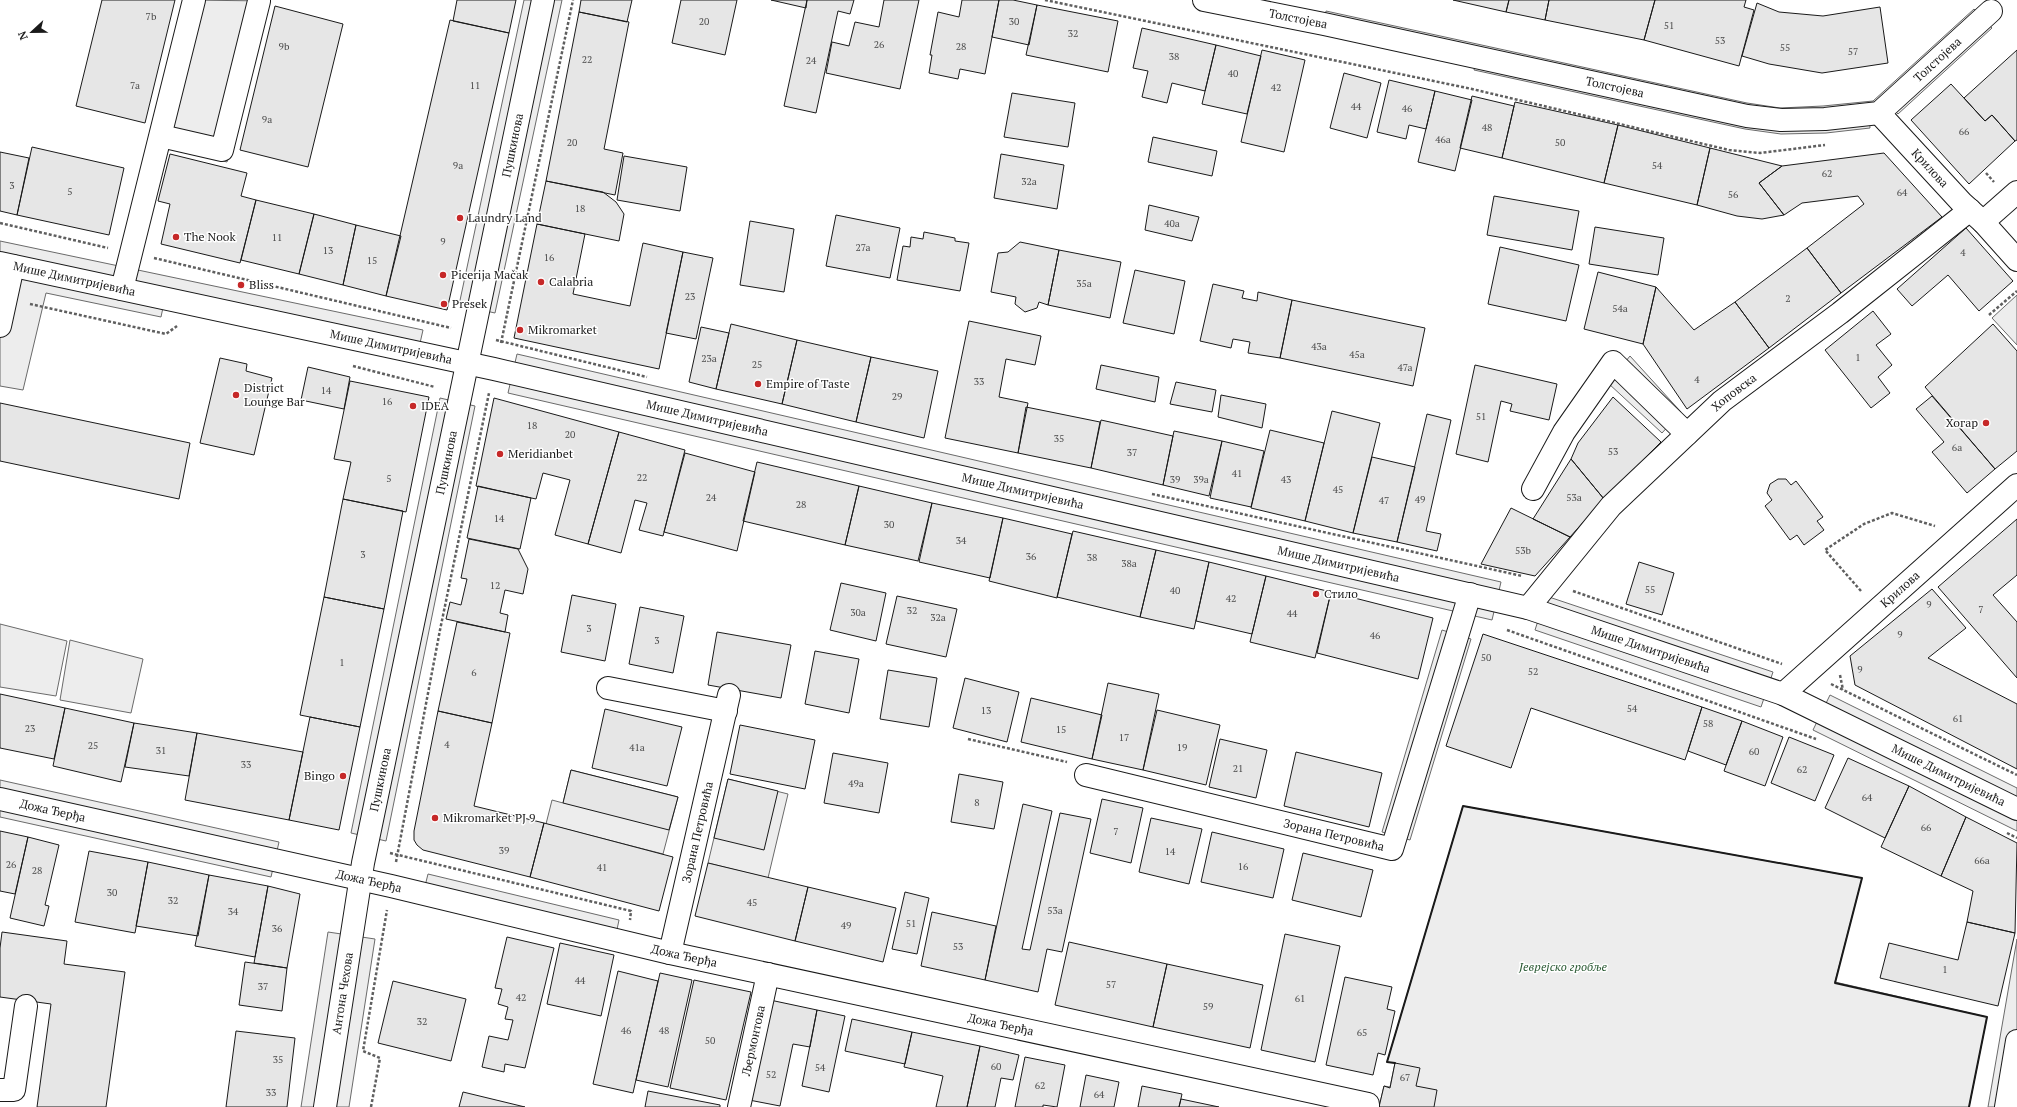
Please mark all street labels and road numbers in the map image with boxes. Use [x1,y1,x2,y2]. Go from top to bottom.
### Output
street label: Толстојева [1268,5,1329,32]
street label: Толстојева [1910,34,1964,85]
street label: Толстојева [1584,73,1646,100]
street label: Пушкинова [498,112,526,179]
street label: Крилова [1909,145,1952,190]
street label: Мише Димитријевића [12,258,137,299]
street label: Мише Димитријевића [329,326,454,367]
street label: Хоповска [1708,370,1759,414]
street label: Мише Димитријевића [645,396,770,439]
street label: Пушкинова [432,429,460,496]
street label: Мише Димитријевића [960,469,1085,512]
street label: Мише Димитријевића [1276,542,1401,585]
street label: Крилова [1877,568,1922,610]
street label: Мише Димитријевића [1589,622,1712,676]
street label: Мише Димитријевића [1889,741,2008,809]
street label: Пушкинова [366,746,394,813]
street label: Зорана Петровића [678,780,716,884]
street label: Дожа Ђерђа [18,796,87,825]
street label: Зорана Петровића [1282,815,1386,854]
street label: Дожа Ђерђа [335,866,404,895]
street label: Дожа Ђерђа [650,941,719,970]
street label: Антона Чехова [328,951,356,1036]
street label: Љермонтова [738,1004,768,1078]
street label: Дожа Ђерђа [967,1010,1035,1038]

